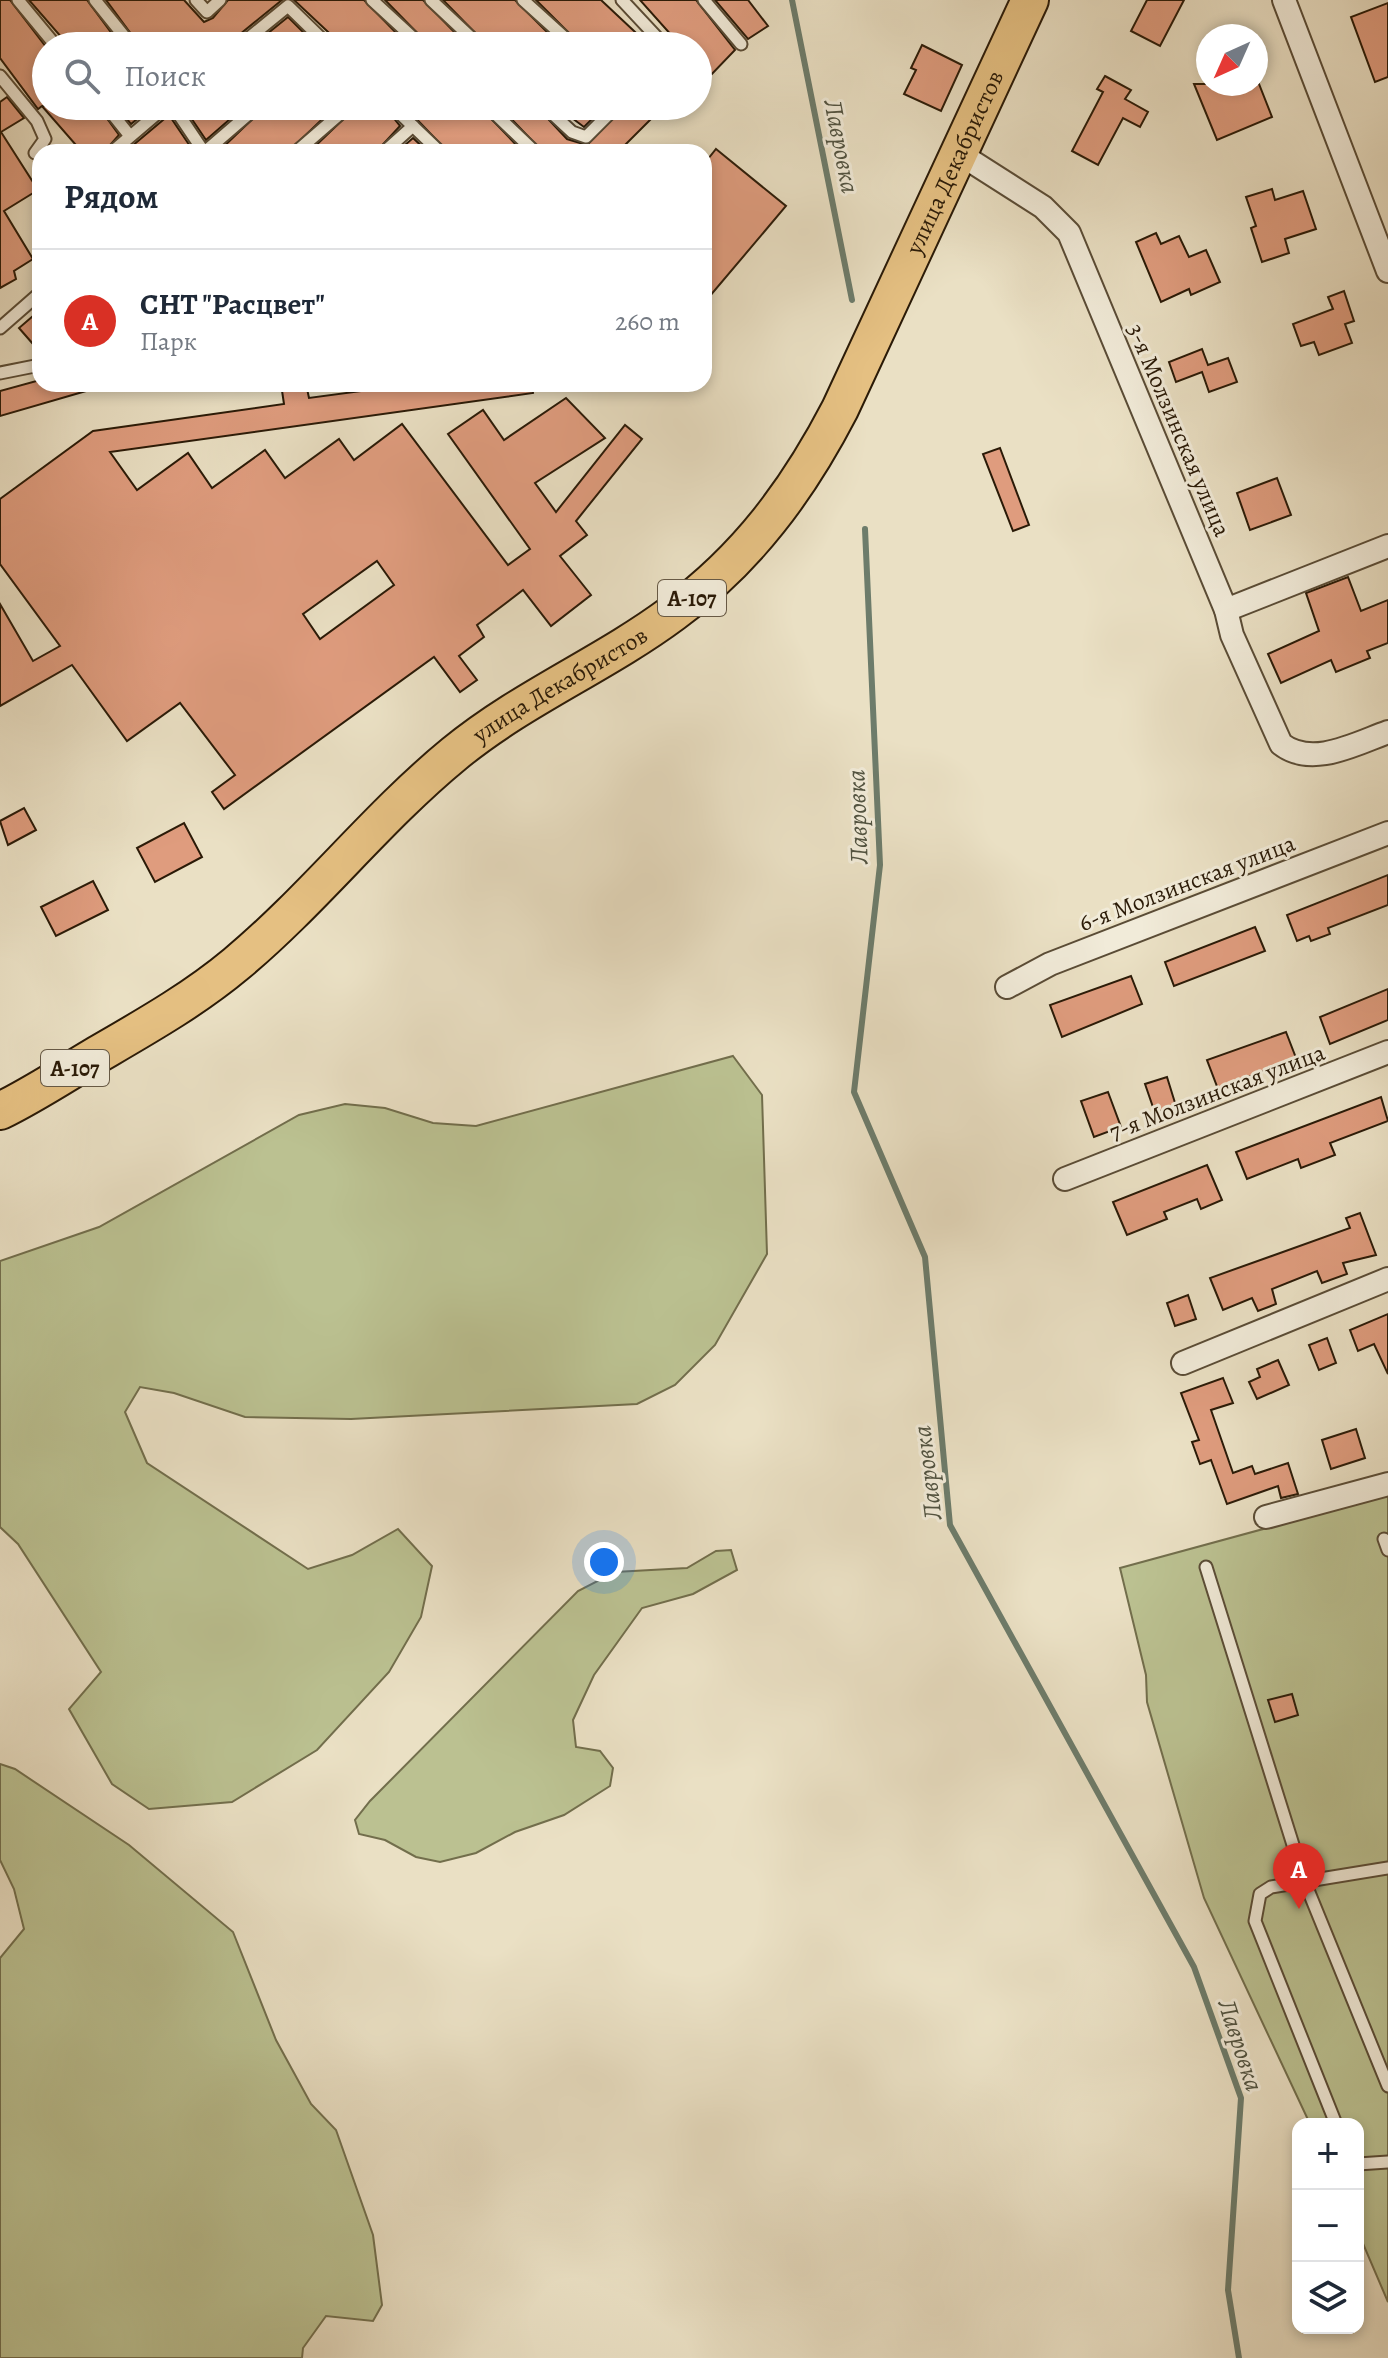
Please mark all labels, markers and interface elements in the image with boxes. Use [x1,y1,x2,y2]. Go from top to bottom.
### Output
north arrow [1196,24,1268,96]
search box [32,32,712,120]
icon: search [60,54,104,98]
text: Поиск [124,56,206,96]
street label: улица Декабристов [898,65,1011,260]
water label: Лавровка [815,95,868,196]
text: Рядом [64,173,158,220]
text: СНТ "Расцвет" [140,284,325,324]
text: A [82,304,98,339]
text: 260 m [615,304,680,339]
street label: 3-я Молзинская улица [1120,319,1238,541]
text: Парк [140,324,197,359]
road number: А-107 [658,580,726,616]
street label: улица Декабристов [465,619,654,751]
water label: Лавровка [838,769,877,866]
street label: 6-я Молзинская улица [1074,827,1300,939]
street label: 7-я Молзинская улица [1105,1036,1329,1148]
road number: А-107 [41,1050,109,1086]
water label: Лавровка [904,1423,951,1523]
your location [584,1542,624,1582]
pin: A [1273,1843,1325,1909]
water label: Лавровка [1209,1993,1272,2096]
map controls [1292,2118,1364,2334]
button: + [1292,2118,1364,2190]
button: − [1292,2190,1364,2262]
button: layers [1292,2262,1364,2334]

